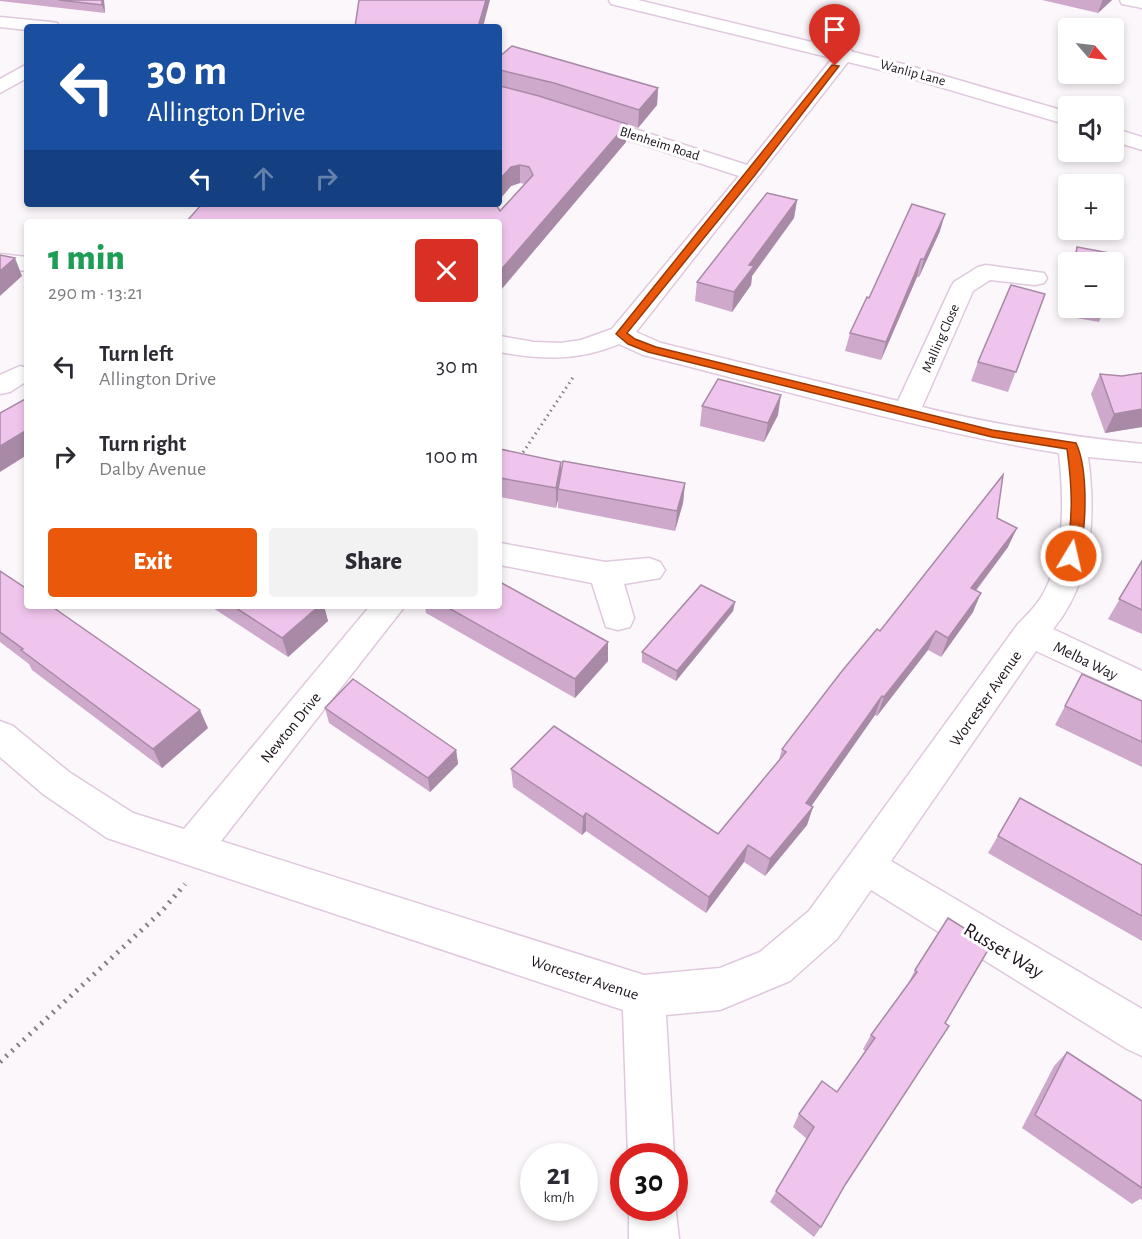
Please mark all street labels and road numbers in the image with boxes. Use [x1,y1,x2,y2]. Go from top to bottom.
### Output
street label: Wanlip Lane [878,57,947,88]
street label: Blenheim Road [618,124,701,163]
street label: Malling Close [920,302,962,375]
street label: Melba Way [1050,639,1120,684]
street label: Worcester Avenue [947,648,1025,749]
street label: Newton Drive [258,689,324,766]
street label: Russet Way [960,919,1047,983]
street label: Worcester Avenue [529,953,641,1003]

